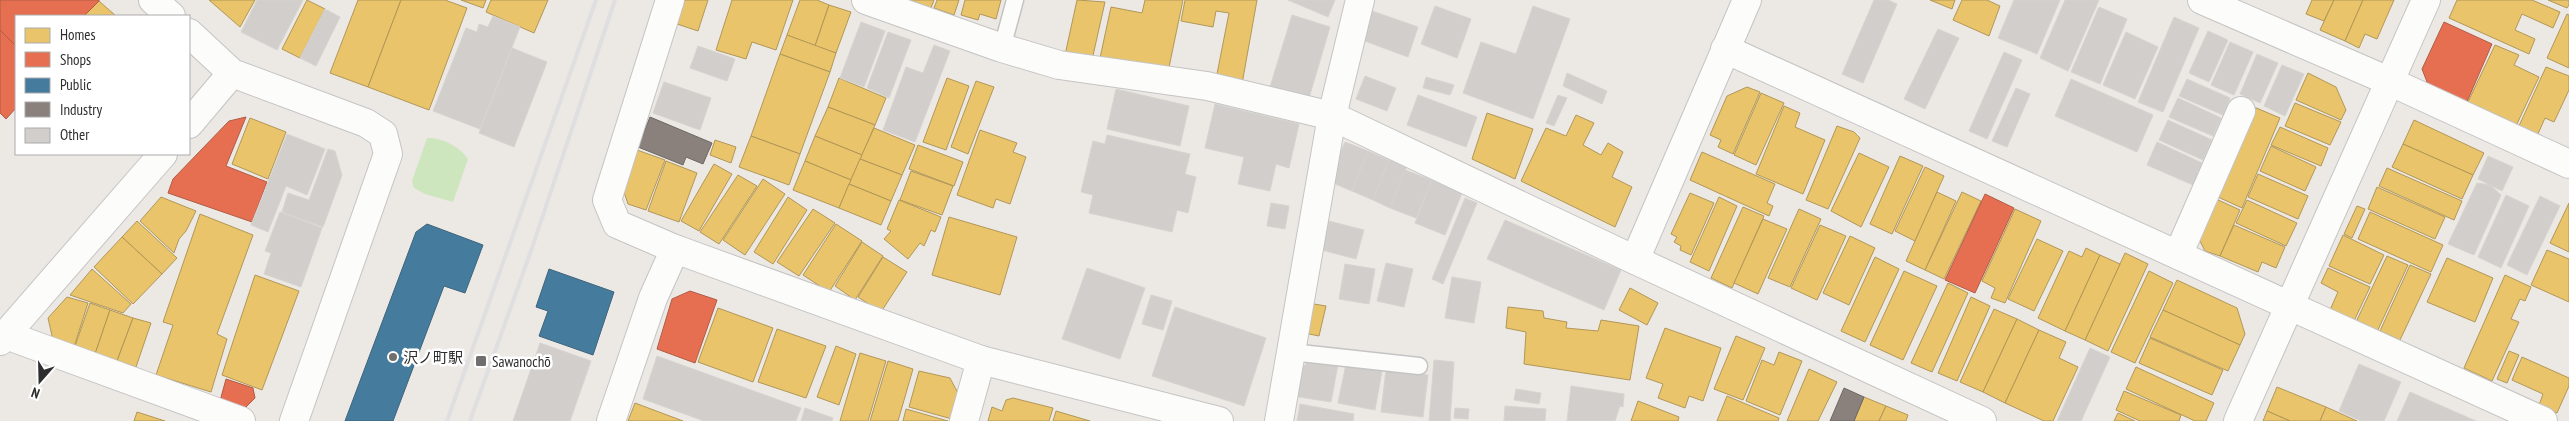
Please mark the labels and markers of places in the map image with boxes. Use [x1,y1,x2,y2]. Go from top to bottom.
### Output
place label: 沢ノ町駅 [403,348,463,367]
marker: 沢ノ町駅 [387,351,399,363]
place label: Sawanochō [492,352,551,371]
marker: Sawanochō [474,354,488,368]

